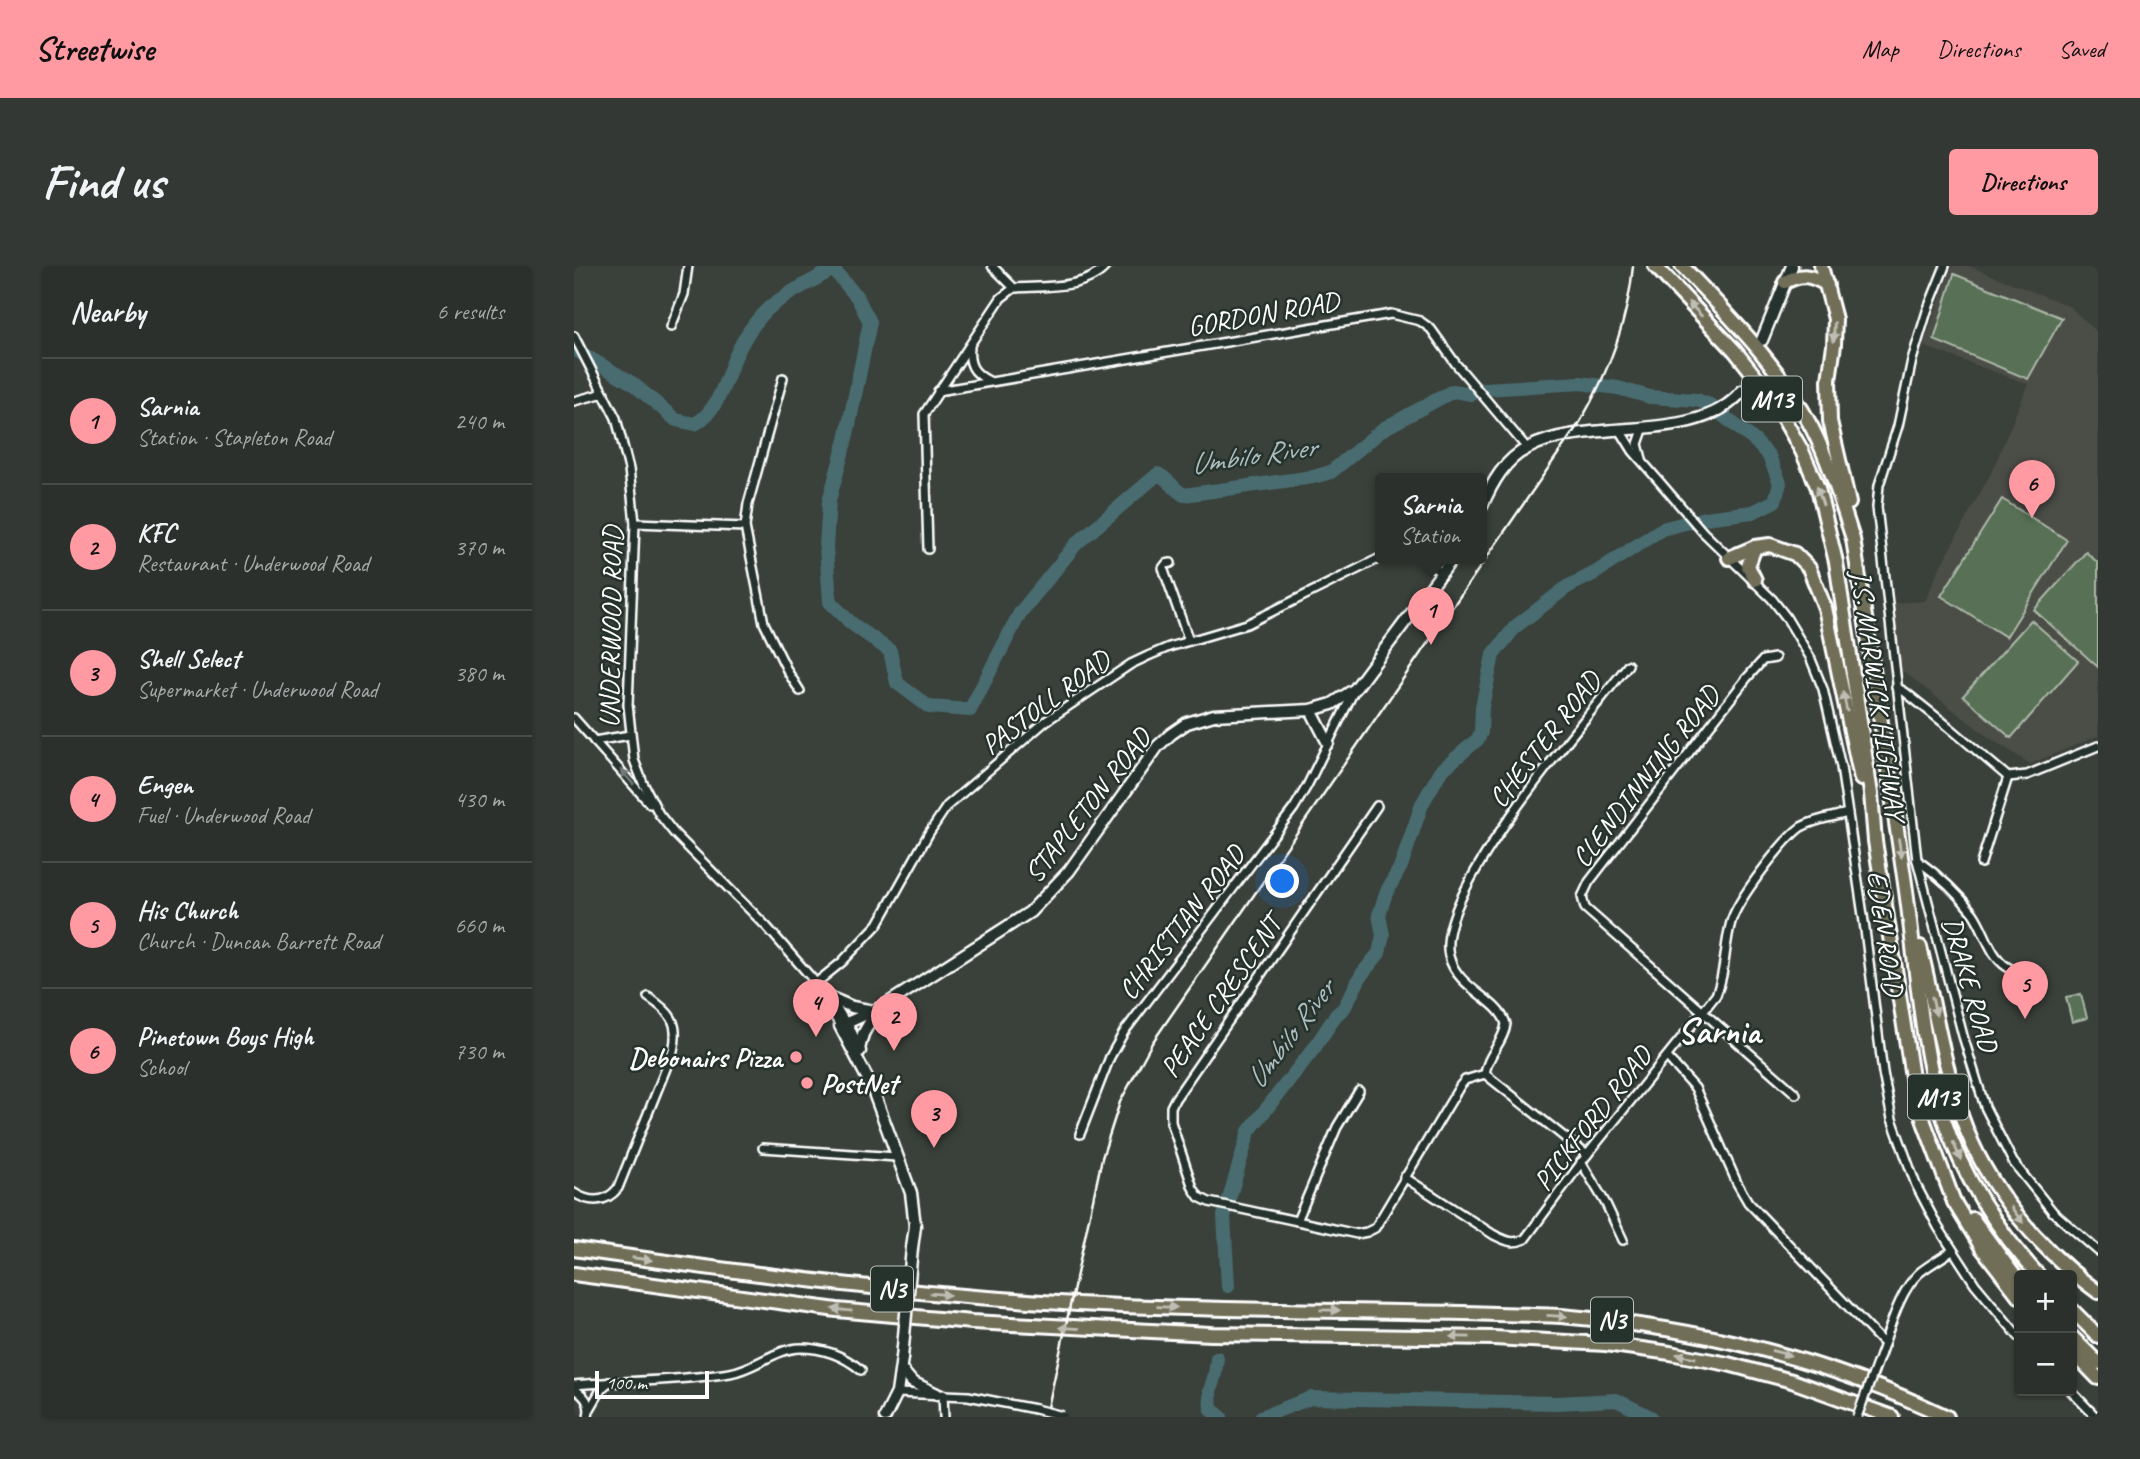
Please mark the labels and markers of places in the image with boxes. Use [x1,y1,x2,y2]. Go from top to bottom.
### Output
pin: 6 [2009,460,2055,518]
pin: 1 [1408,587,1454,645]
pin: 5 [2002,961,2048,1019]
pin: 4 [793,979,839,1037]
pin: 2 [871,993,917,1051]
place label: Debonairs Pizza [629,1040,784,1075]
marker: Debonairs Pizza [788,1049,804,1065]
place label: PostNet [821,1066,902,1101]
marker: PostNet [799,1075,815,1091]
pin: 3 [911,1090,957,1148]

